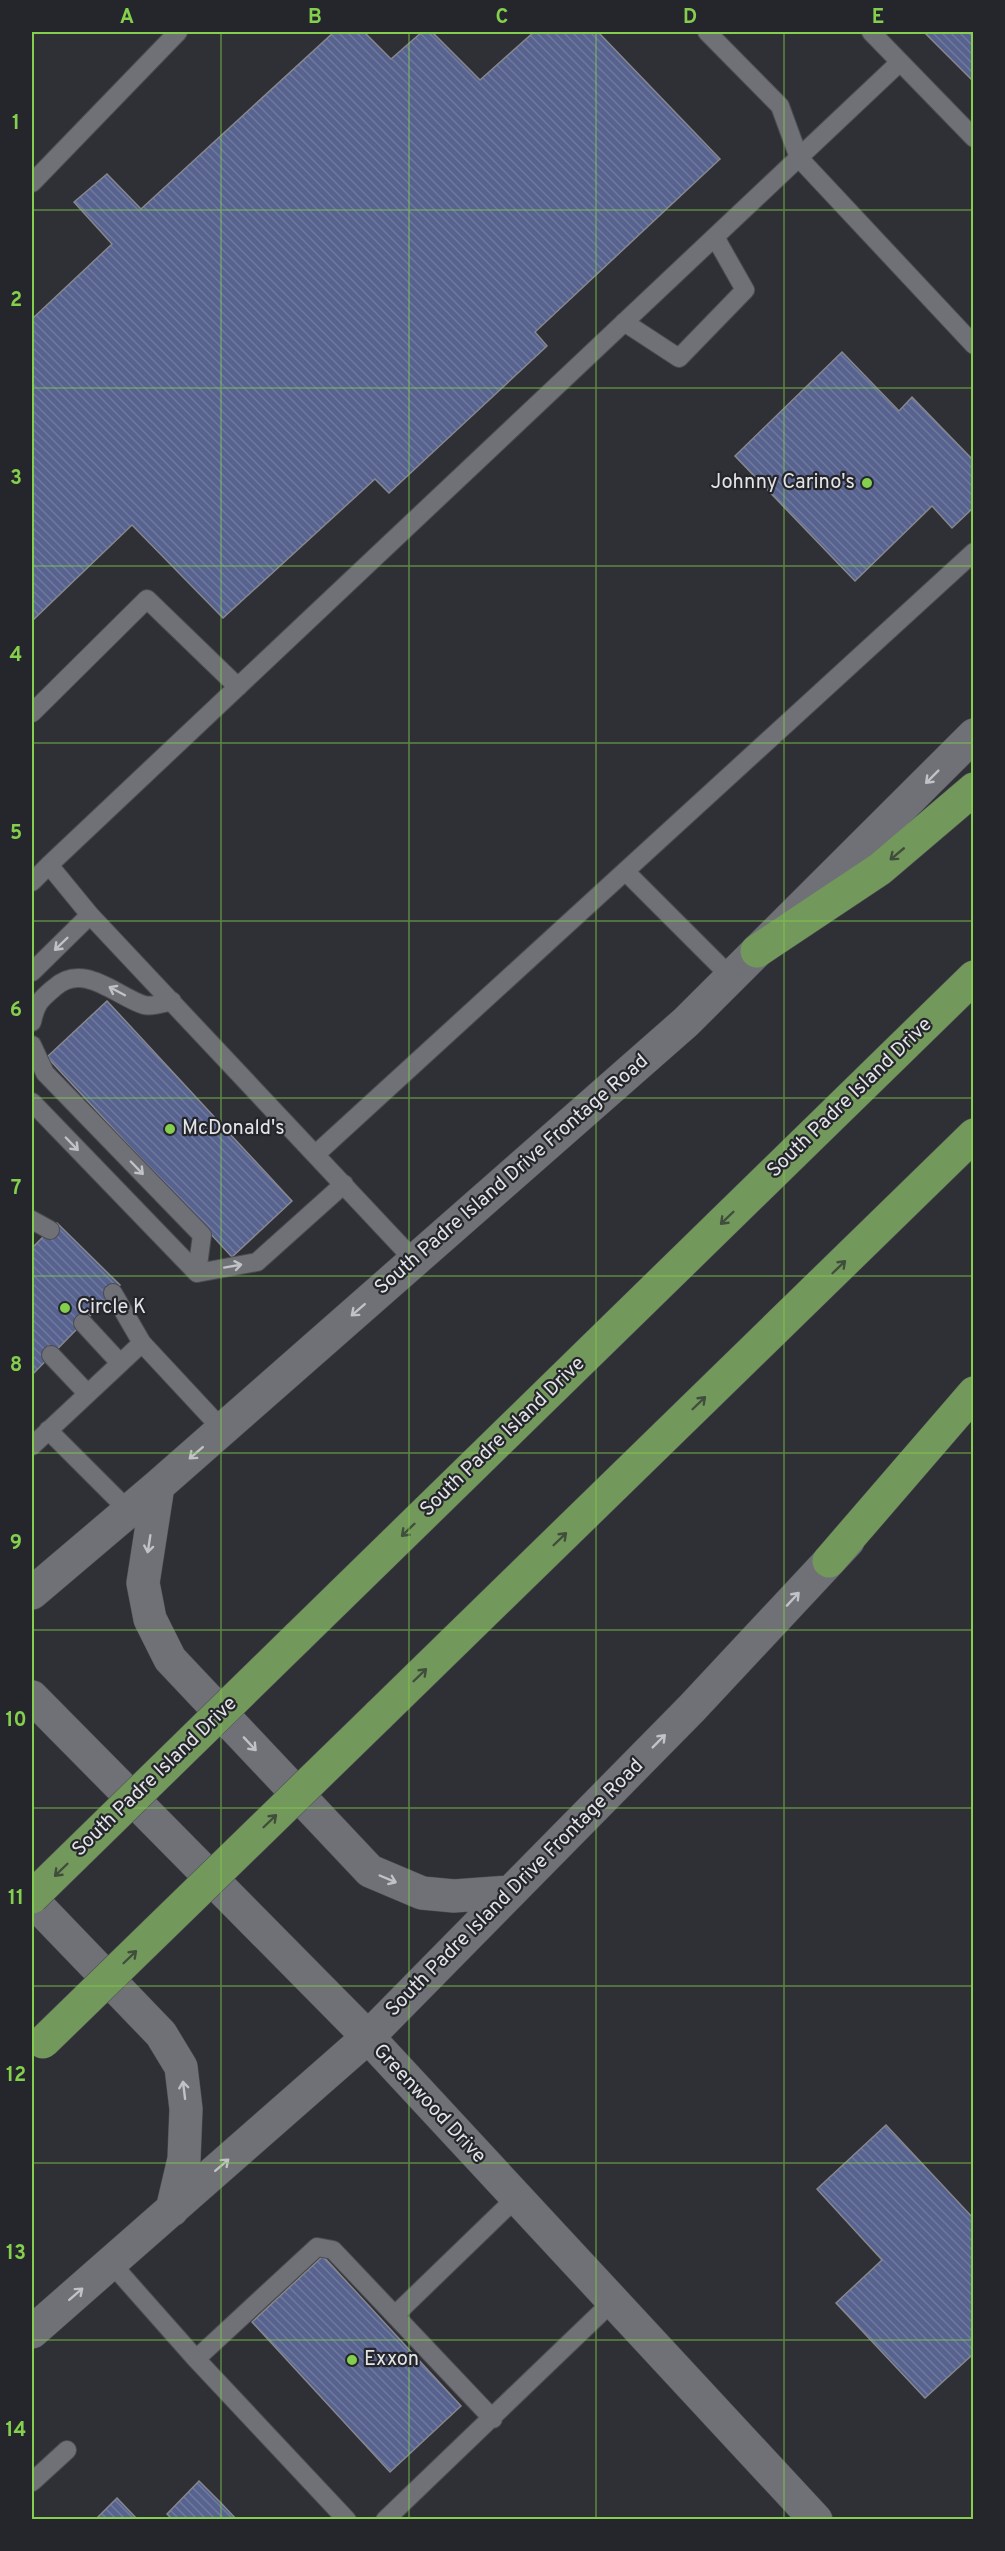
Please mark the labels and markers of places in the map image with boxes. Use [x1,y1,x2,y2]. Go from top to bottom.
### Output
place label: Johnny Carino's [711,470,855,496]
marker: Johnny Carino's [860,476,874,490]
place label: McDonald's [182,1116,285,1142]
marker: McDonald's [163,1122,177,1136]
place label: Circle K [77,1295,146,1321]
marker: Circle K [58,1301,72,1315]
place label: Exxon [364,2347,419,2373]
marker: Exxon [345,2353,359,2367]

